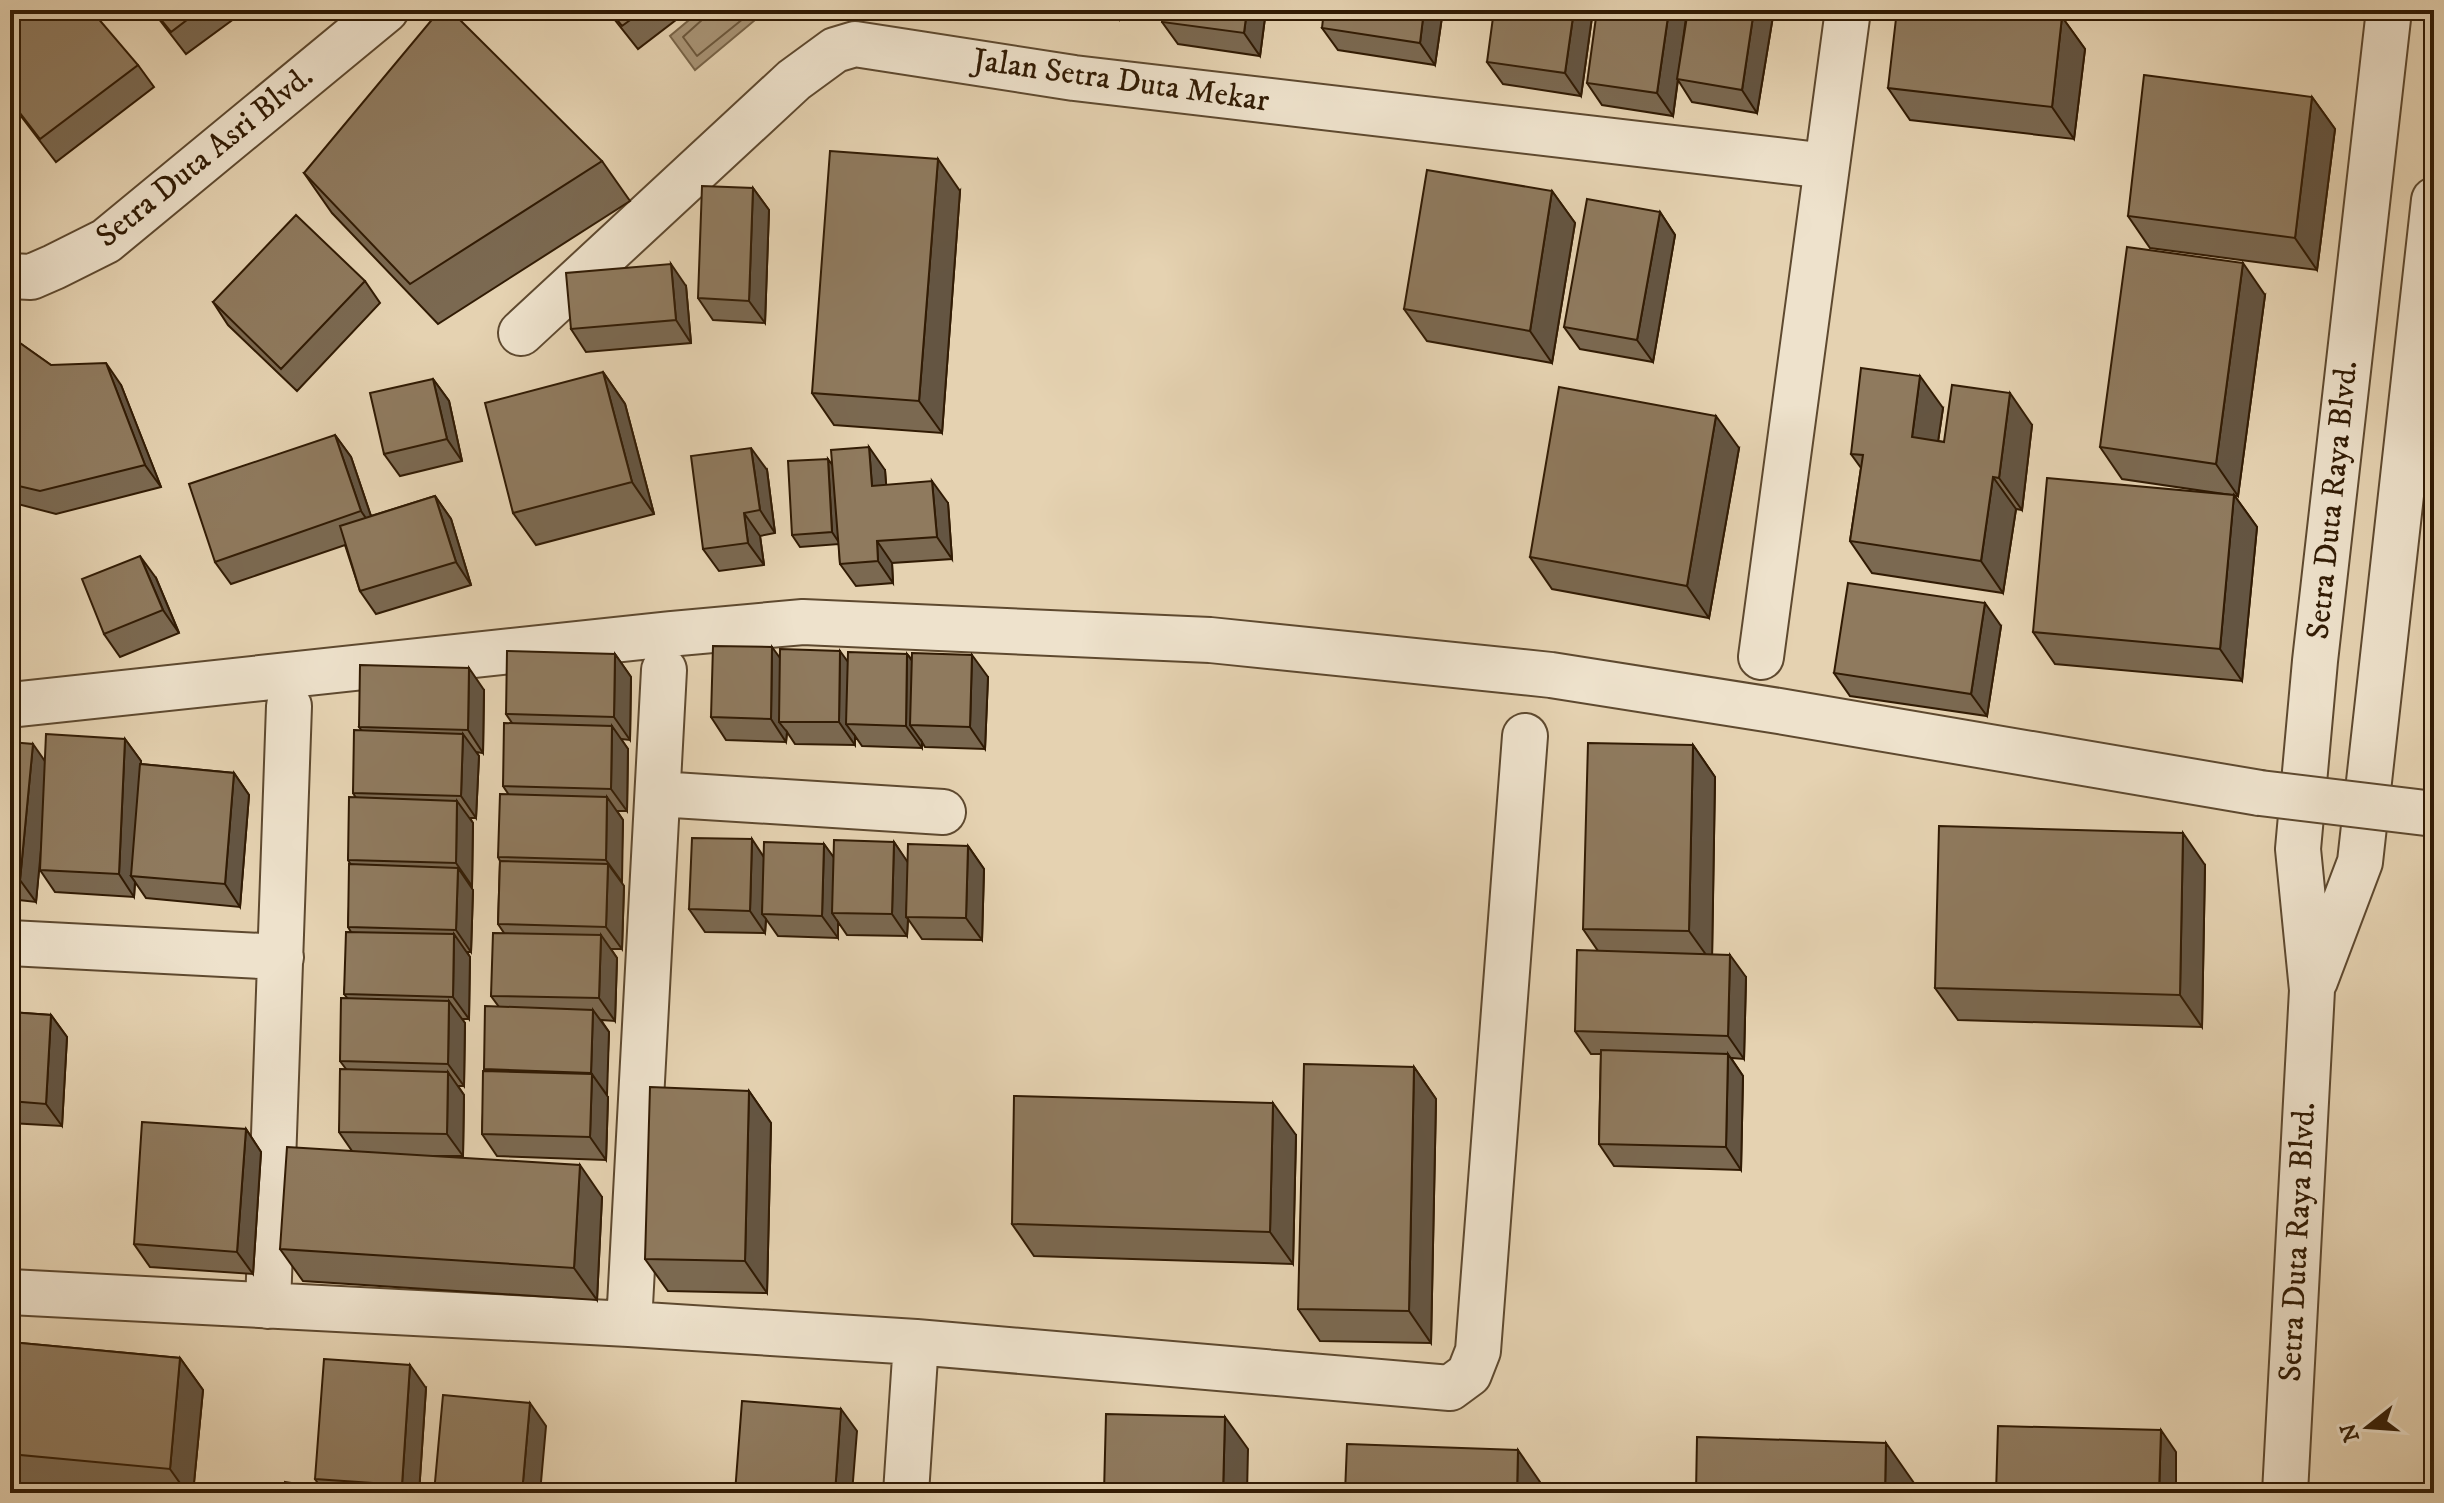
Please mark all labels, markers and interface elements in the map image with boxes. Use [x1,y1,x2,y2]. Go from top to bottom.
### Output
street label: Jalan Setra Duta Mekar [967,40,1272,122]
street label: Setra Duta Asri Blvd. [88,57,322,257]
street label: Setra Duta Raya Blvd. [2298,359,2368,641]
street label: Setra Duta Raya Blvd. [2271,1101,2325,1383]
north arrow [2328,1387,2408,1467]
text: N [2335,1420,2366,1445]

